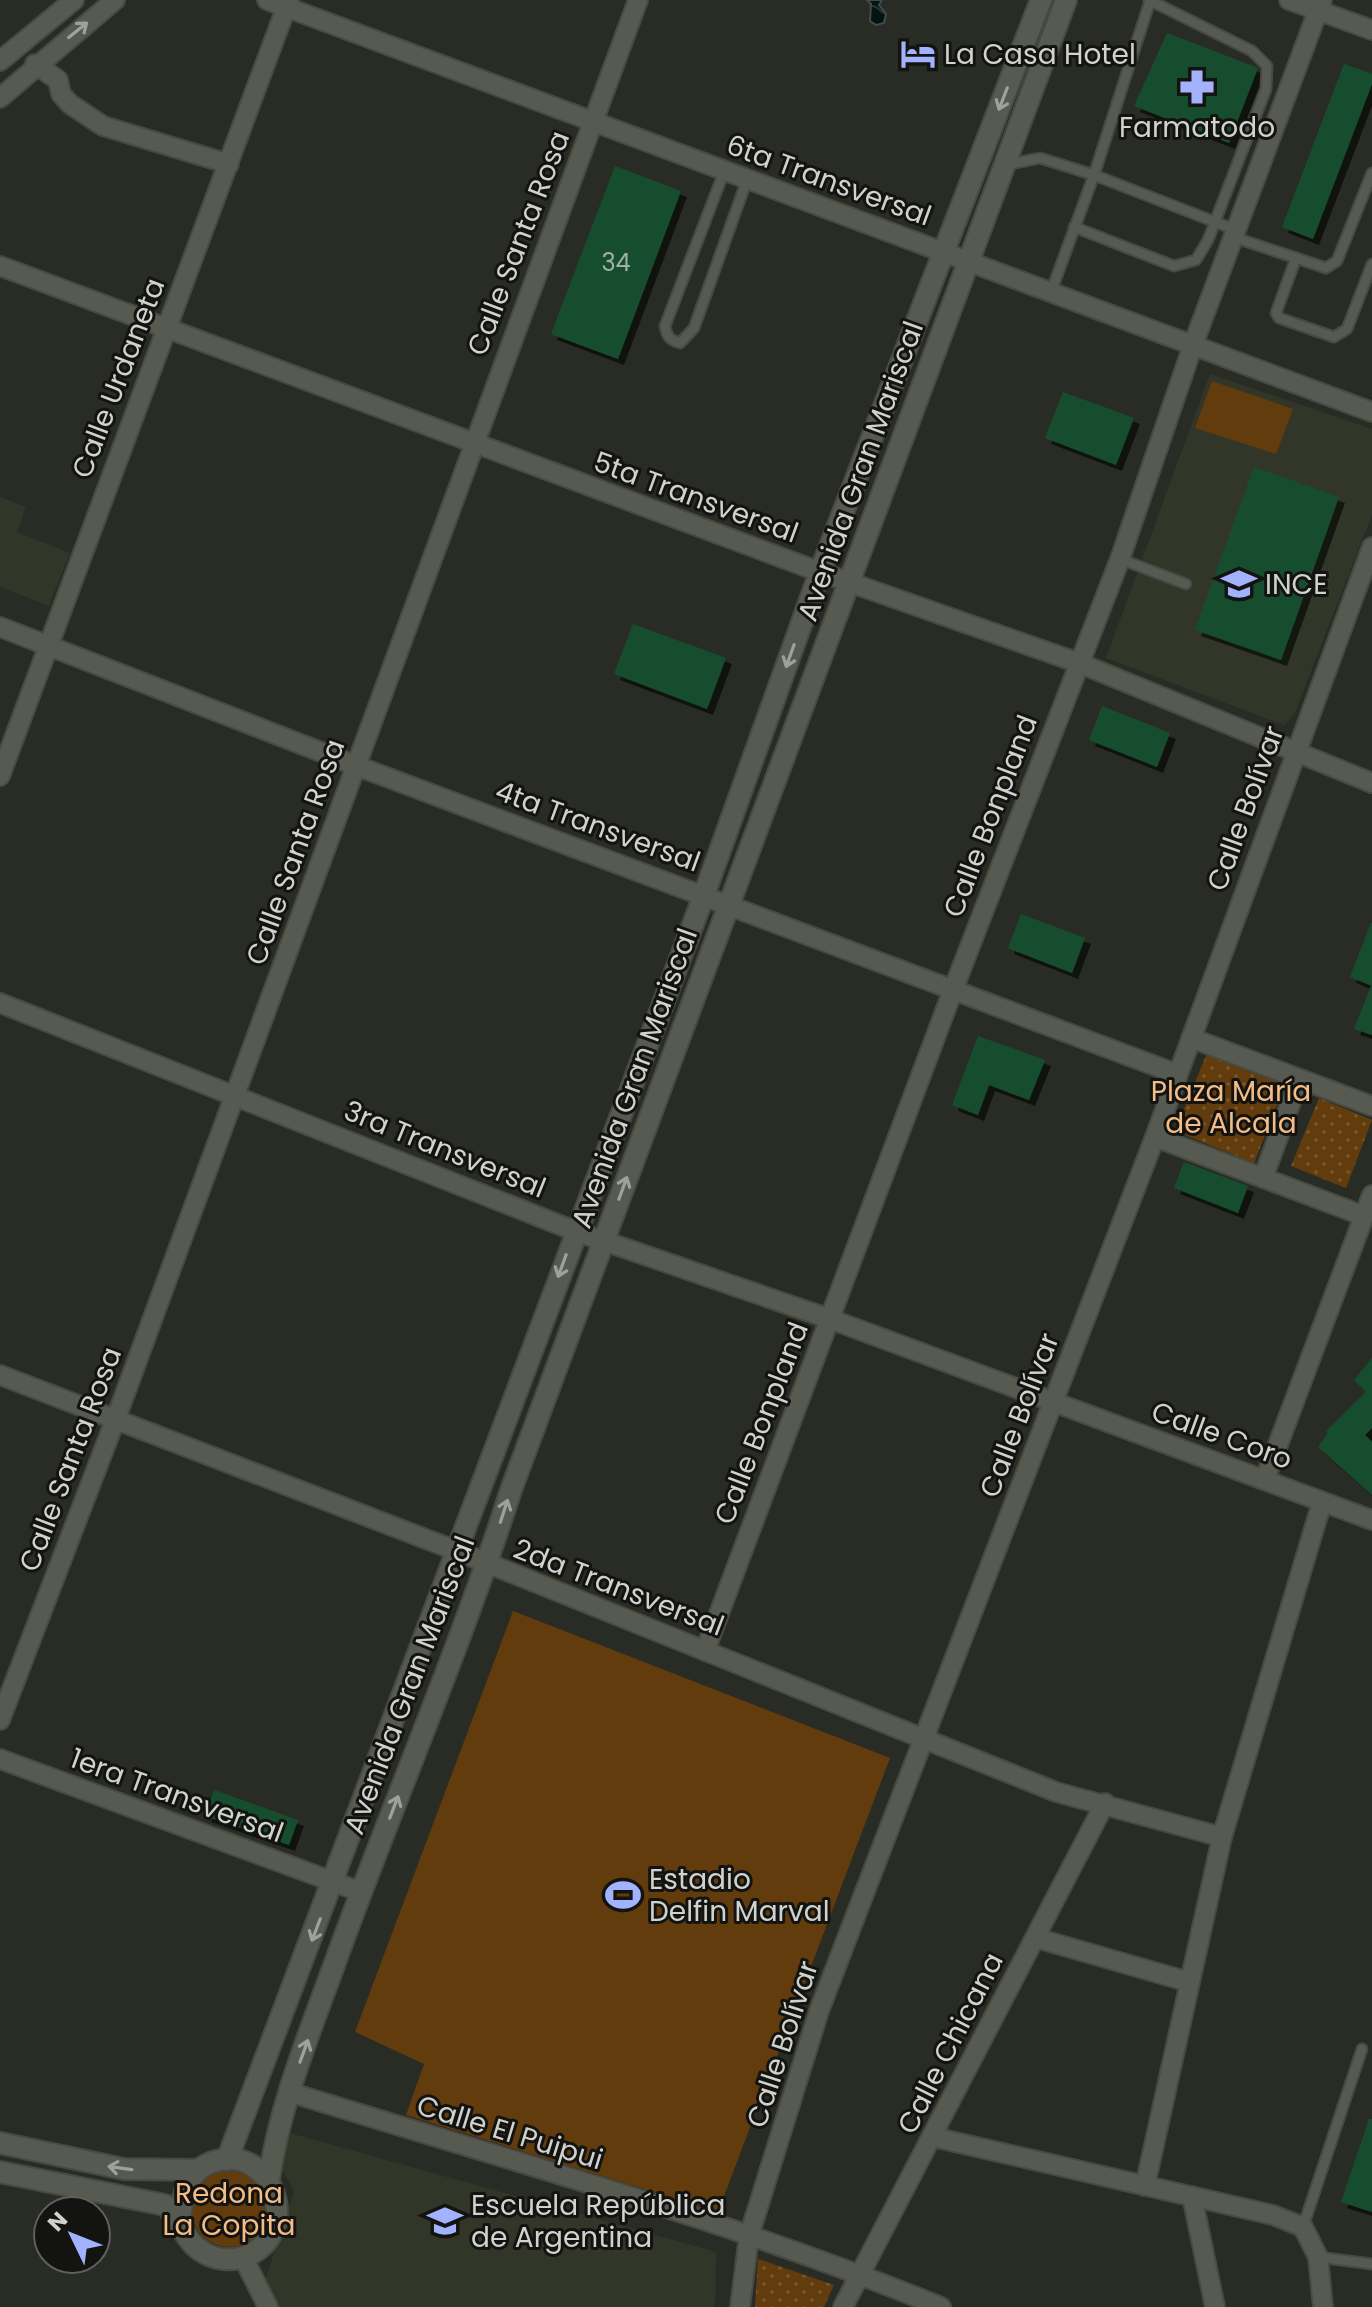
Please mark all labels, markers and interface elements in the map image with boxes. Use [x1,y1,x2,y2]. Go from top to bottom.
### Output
one-way arrow [67,21,88,39]
hotel icon: La Casa Hotel [899,35,937,73]
place label: La Casa Hotel [944,35,1136,74]
pharmacy icon: Farmatodo [1178,68,1216,106]
one-way arrow [995,86,1009,111]
place label: Farmatodo [1119,108,1275,147]
street label: Calle Santa Rosa [458,125,579,361]
street label: 6ta Transversal [721,125,937,236]
house number: 34 [601,246,631,279]
street label: Calle Urdaneta [62,273,174,484]
street label: Avenida Gran Mariscal [788,316,933,627]
street label: 5ta Transversal [588,442,804,553]
school or university icon: INCE [1220,565,1258,603]
place label: INCE [1265,565,1328,604]
one-way arrow [782,643,796,668]
street label: Calle Bonpland [934,709,1047,923]
street label: Calle Bolívar [1198,720,1293,896]
street label: Calle Santa Rosa [237,734,354,970]
street label: 4ta Transversal [490,771,706,882]
street label: Avenida Gran Mariscal [562,923,707,1234]
park label: Plaza María de Alcala [1151,1072,1311,1143]
street label: 3ra Transversal [338,1091,551,1208]
one-way arrow [617,1176,631,1201]
one-way arrow [554,1254,568,1278]
street label: Calle Bonpland [705,1316,818,1530]
street label: Calle Bolívar [970,1327,1069,1503]
street label: Calle Santa Rosa [10,1341,131,1577]
street label: Calle Coro [1146,1392,1298,1479]
one-way arrow [498,1498,513,1523]
street label: 2da Transversal [508,1529,730,1646]
street label: Avenida Gran Mariscal [335,1530,484,1840]
street label: 1era Transversal [65,1739,289,1852]
one-way arrow [388,1795,402,1820]
place label: Estadio Delfin Marval [649,1860,830,1931]
sports icon: Estadio Delfin Marval [604,1876,642,1914]
one-way arrow [308,1917,322,1942]
street label: Calle Chicana [888,1946,1013,2140]
street label: Calle Bolívar [737,1956,828,2132]
one-way arrow [297,2038,312,2063]
street label: Calle El Puipui [412,2086,608,2179]
one-way arrow [108,2160,133,2175]
park label: Redona La Copita [163,2174,295,2245]
place label: Escuela República de Argentina [471,2186,725,2257]
north arrow [32,2195,112,2275]
school or university icon: Escuela República de Argentina [426,2202,464,2240]
text: N [41,2205,75,2238]

